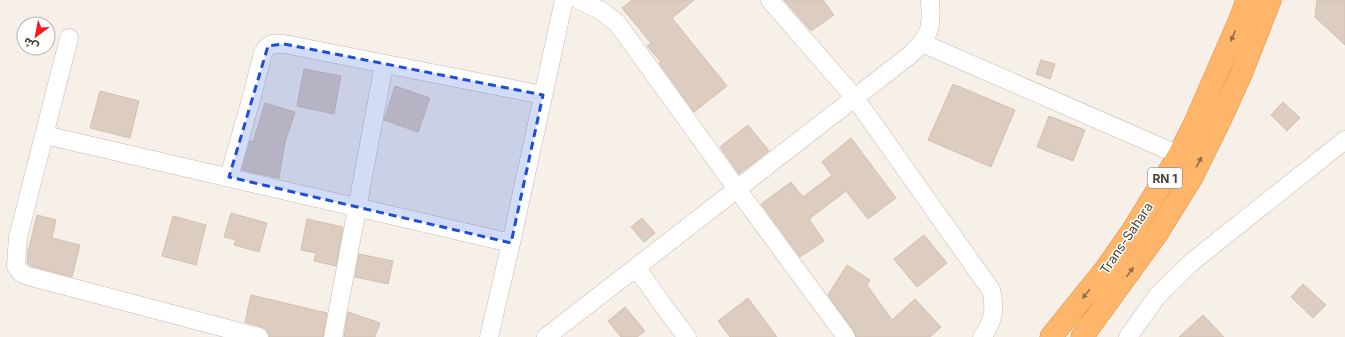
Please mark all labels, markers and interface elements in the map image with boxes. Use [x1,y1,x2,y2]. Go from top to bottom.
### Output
north arrow [16,16,56,56]
one-way arrow [1230,31,1236,42]
text: ش [21,35,41,54]
one-way arrow [1196,156,1202,168]
road number: RN 1 [1148,168,1182,188]
street label: Trans-Sahara [1096,199,1156,277]
one-way arrow [1126,266,1134,277]
one-way arrow [1082,289,1090,300]

